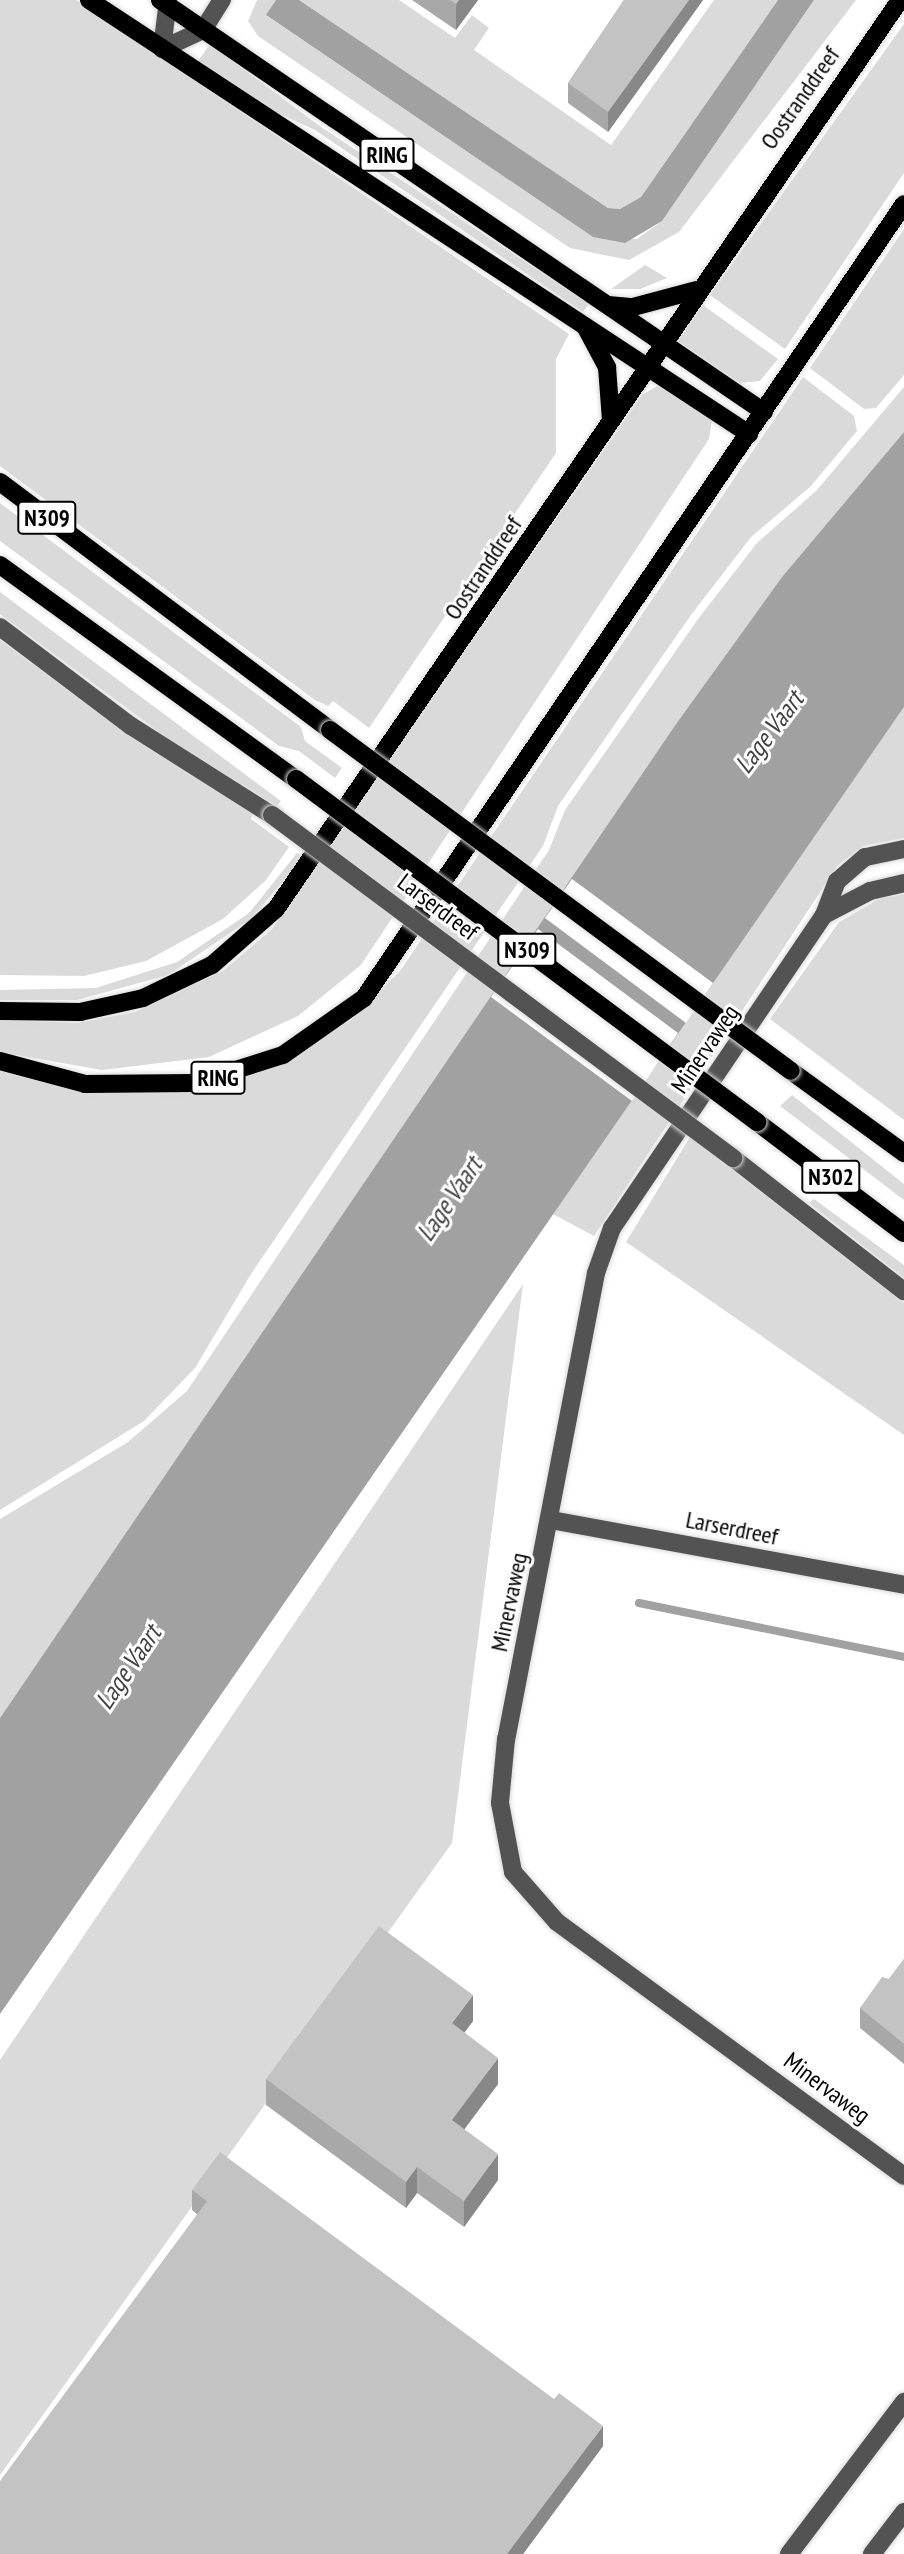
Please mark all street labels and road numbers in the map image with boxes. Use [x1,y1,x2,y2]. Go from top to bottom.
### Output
street label: Oostranddreef [754,41,846,155]
road number: RING [359,136,415,174]
road number: N309 [17,498,77,538]
street label: Oostranddreef [438,511,528,625]
street label: Larserdreef [392,867,484,947]
road number: N309 [497,931,557,970]
street label: Minervaweg [665,999,745,1099]
road number: RING [190,1058,246,1098]
road number: N302 [801,1158,861,1196]
street label: Larserdreef [684,1505,780,1551]
street label: Minervaweg [484,1550,534,1654]
street label: Minervaweg [778,2046,876,2130]

